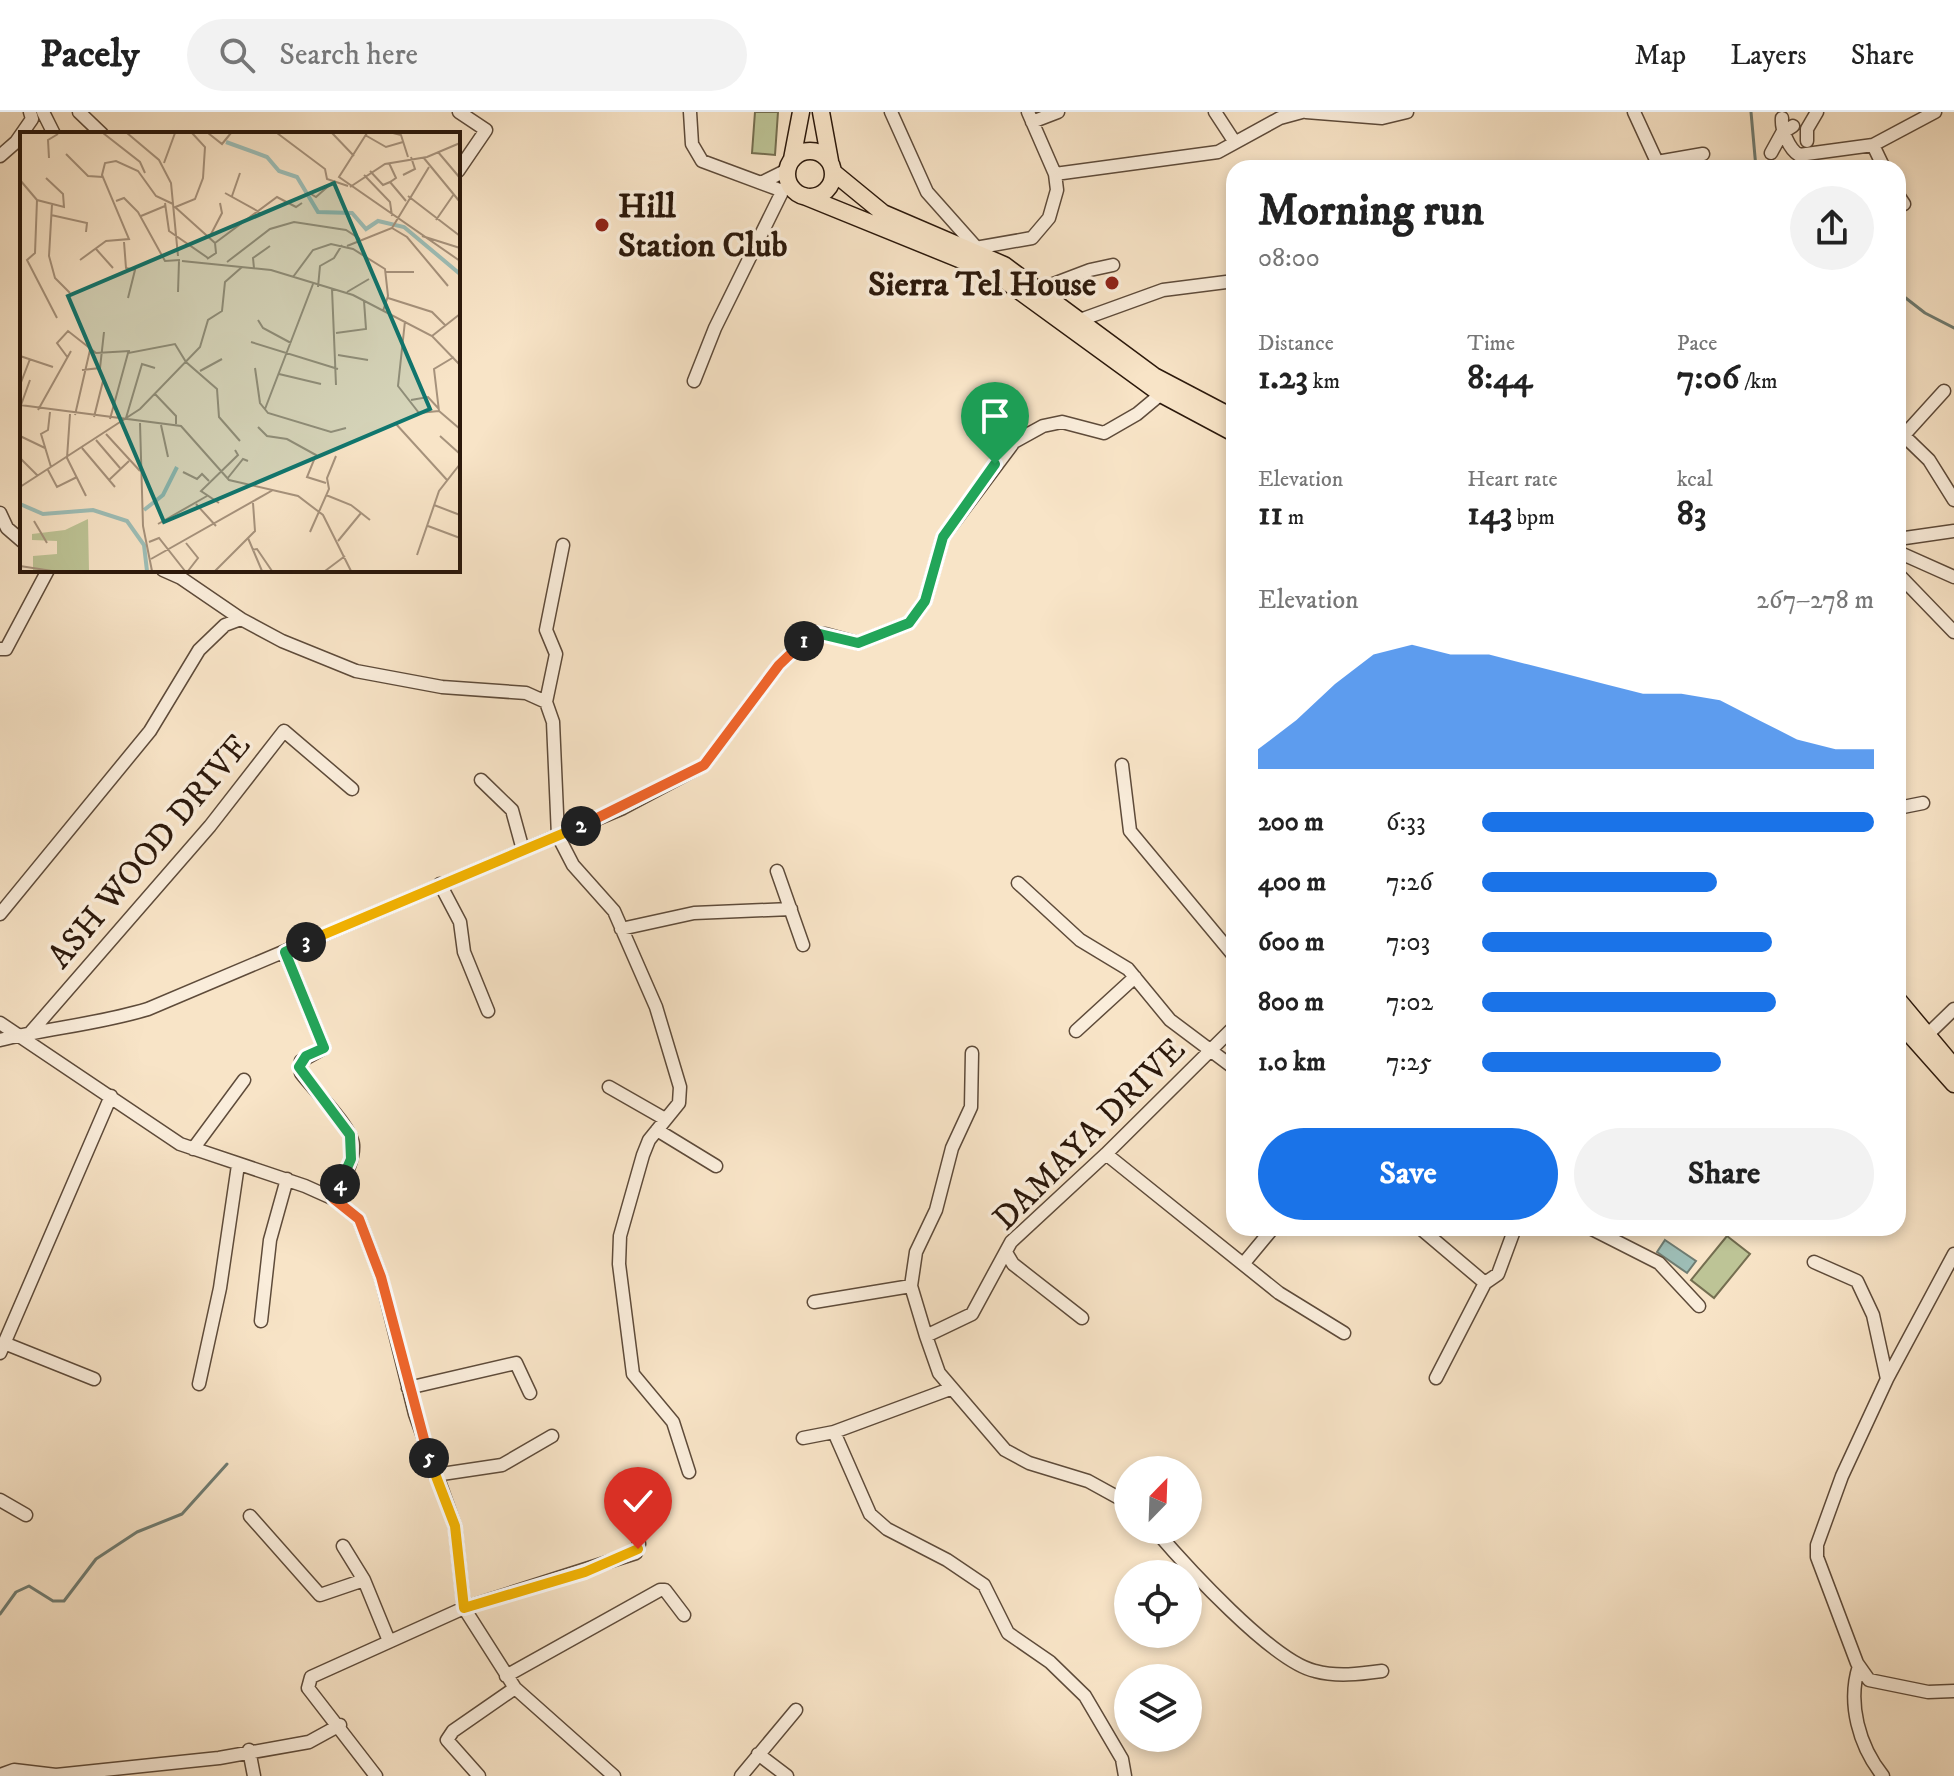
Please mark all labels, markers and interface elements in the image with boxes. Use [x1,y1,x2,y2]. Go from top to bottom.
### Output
search box [187,19,747,91]
text: Pacely [40,31,139,79]
icon: search [215,33,259,77]
text: Search here [279,37,418,74]
text: Map [1635,38,1686,73]
text: Layers [1730,38,1807,73]
text: Share [1851,38,1914,73]
inset map [20,132,460,572]
text: Morning run [1258,184,1484,239]
place label: Hill Station Club [618,186,788,267]
button: share [1790,186,1874,270]
marker: Hill Station Club [593,216,611,234]
text: 08:00 [1258,242,1320,275]
place label: Sierra Tel House [868,264,1096,306]
marker: Sierra Tel House [1103,274,1121,292]
text: Distance [1258,330,1334,357]
text: Time [1467,330,1515,357]
text: Pace [1677,330,1717,357]
text: 1.23 [1258,357,1308,399]
text: 8:44 [1467,357,1532,399]
text: 7:06 [1677,357,1739,399]
text: km [1308,368,1340,395]
text: /km [1739,368,1778,395]
pin [961,382,1029,464]
icon: arrive [973,394,1017,438]
text: Elevation [1258,466,1343,493]
text: Heart rate [1467,466,1558,493]
text: kcal [1677,466,1713,493]
text: 11 [1258,493,1283,535]
text: 143 [1467,493,1512,535]
text: 83 [1677,493,1706,535]
text: m [1283,504,1304,531]
text: bpm [1512,504,1555,531]
text: Elevation [1258,584,1359,617]
text: 267–278 m [1756,584,1874,617]
pin: 1 [784,621,824,661]
text: 1 [800,627,808,654]
street label: ASH WOOD DRIVE [39,725,260,977]
pin: 2 [561,806,601,846]
text: 200 m [1258,806,1324,839]
text: 6:33 [1386,806,1426,839]
text: 2 [576,812,586,839]
text: 400 m [1258,866,1326,899]
text: 7:26 [1386,866,1433,899]
pin: 3 [286,922,326,962]
text: 600 m [1258,926,1325,959]
text: 7:03 [1386,926,1430,959]
text: 3 [302,928,310,955]
text: 800 m [1258,986,1324,1019]
text: 7:02 [1386,986,1433,1019]
street label: DAMAYA DRIVE [984,1029,1195,1240]
text: 1.0 km [1258,1046,1326,1079]
text: 7:25 [1386,1046,1432,1079]
button: Save [1258,1128,1558,1220]
button: Share [1574,1128,1874,1220]
pin: 4 [320,1164,360,1204]
text: 4 [334,1170,346,1197]
pin: 5 [409,1438,449,1478]
text: 5 [424,1444,434,1471]
north arrow [1114,1456,1202,1544]
map controls [1114,1456,1202,1752]
pin [604,1467,672,1549]
icon: check [616,1479,660,1523]
button: locate [1114,1560,1202,1648]
button: layers [1114,1664,1202,1752]

